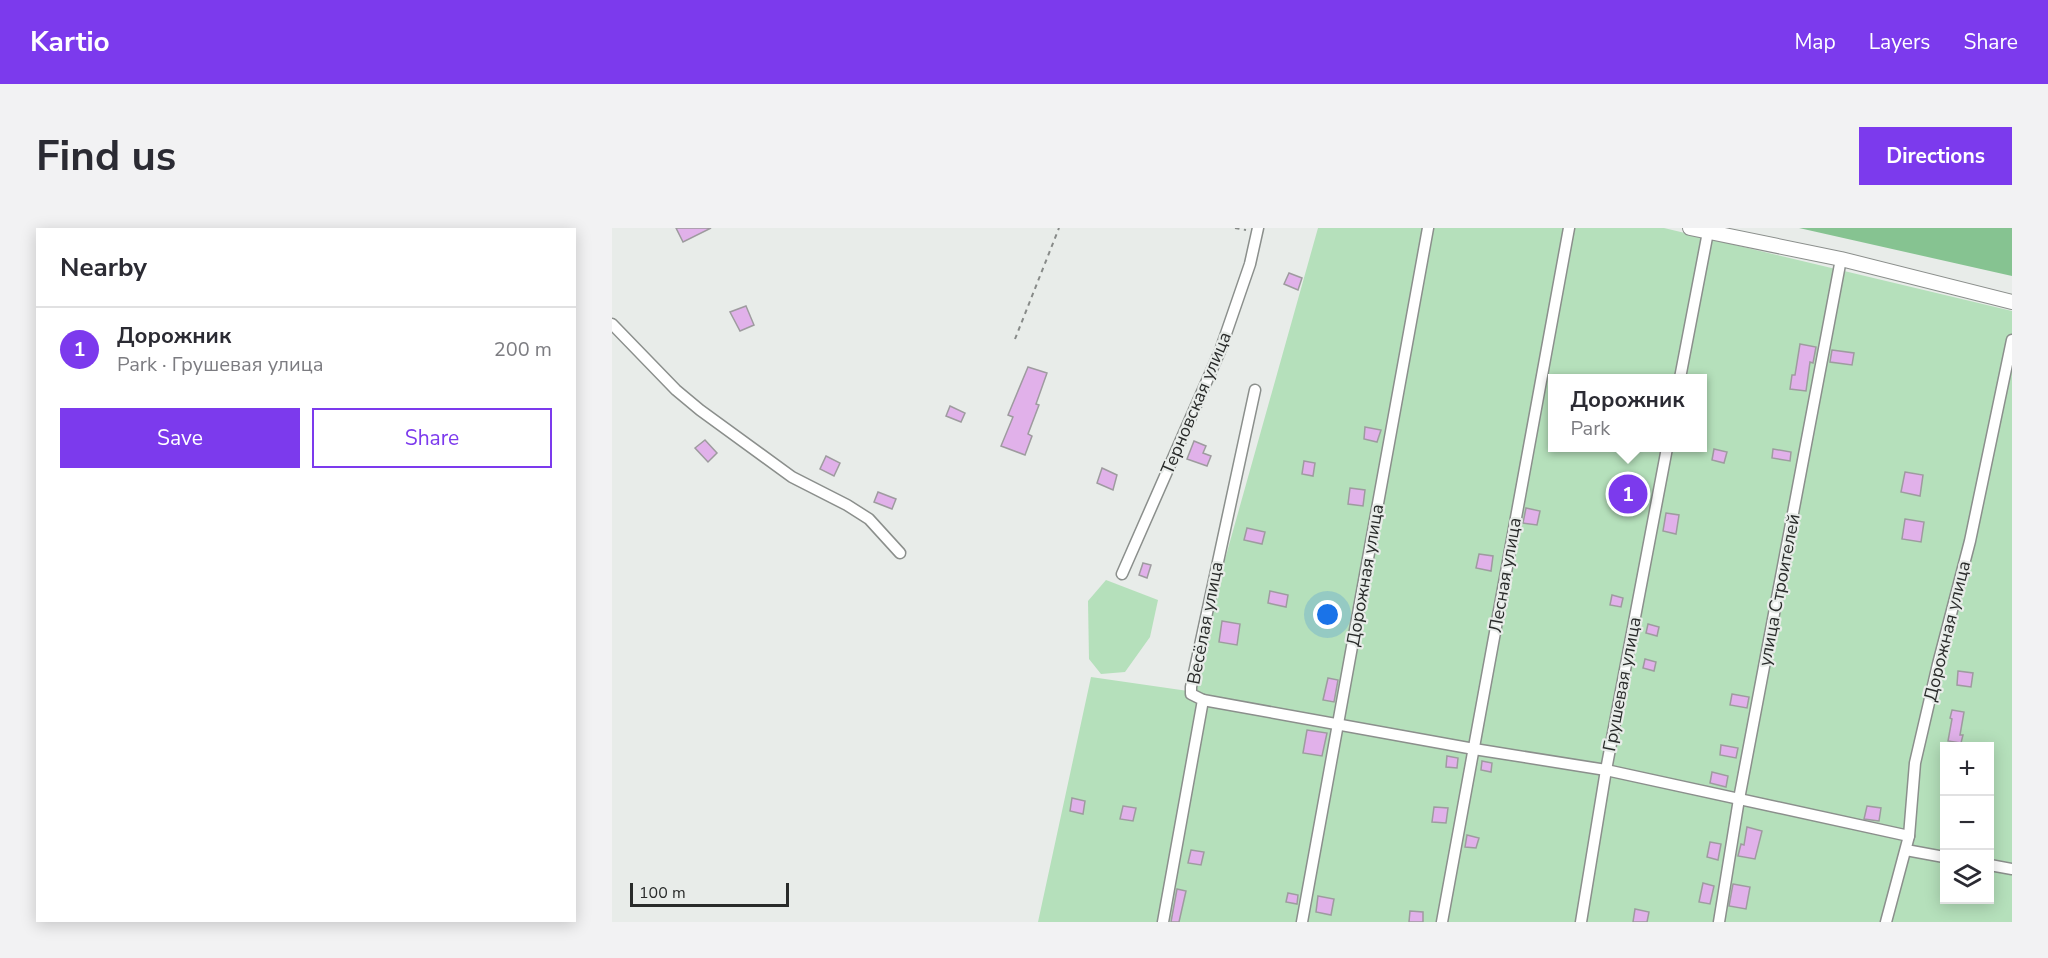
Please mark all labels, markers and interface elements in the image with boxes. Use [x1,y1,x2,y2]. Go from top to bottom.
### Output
text: Kartio [30,23,110,61]
text: Map [1794,28,1836,56]
text: Layers [1869,28,1930,56]
text: Share [1963,28,2018,56]
button: Directions [1859,127,2012,185]
text: Find us [36,128,176,185]
text: Nearby [60,250,147,285]
text: Дорожник [117,321,231,351]
street label: Терновская улица [1155,328,1237,478]
text: 1 [74,336,86,363]
text: 200 m [494,336,552,363]
text: Park · Грушевая улица [117,351,323,378]
popup [1548,374,1707,452]
text: Дорожник [1570,385,1685,415]
button: Save [60,408,300,468]
button: Share [312,408,552,468]
text: Park [1570,415,1610,442]
pin: 1 [1608,472,1648,516]
street label: Дорожная улица [1341,502,1389,648]
street label: улица Строителей [1752,512,1806,668]
street label: Лесная улица [1483,516,1527,634]
street label: Дорожная улица [1918,558,1976,704]
street label: Весёлая улица [1181,559,1229,687]
your location [1313,600,1342,629]
street label: Грушевая улица [1597,615,1647,753]
map controls [1940,742,1994,904]
button: + [1940,742,1994,796]
button: − [1940,796,1994,850]
button: layers [1940,850,1994,904]
scale bar [630,880,789,908]
text: 100 m [639,882,686,904]

